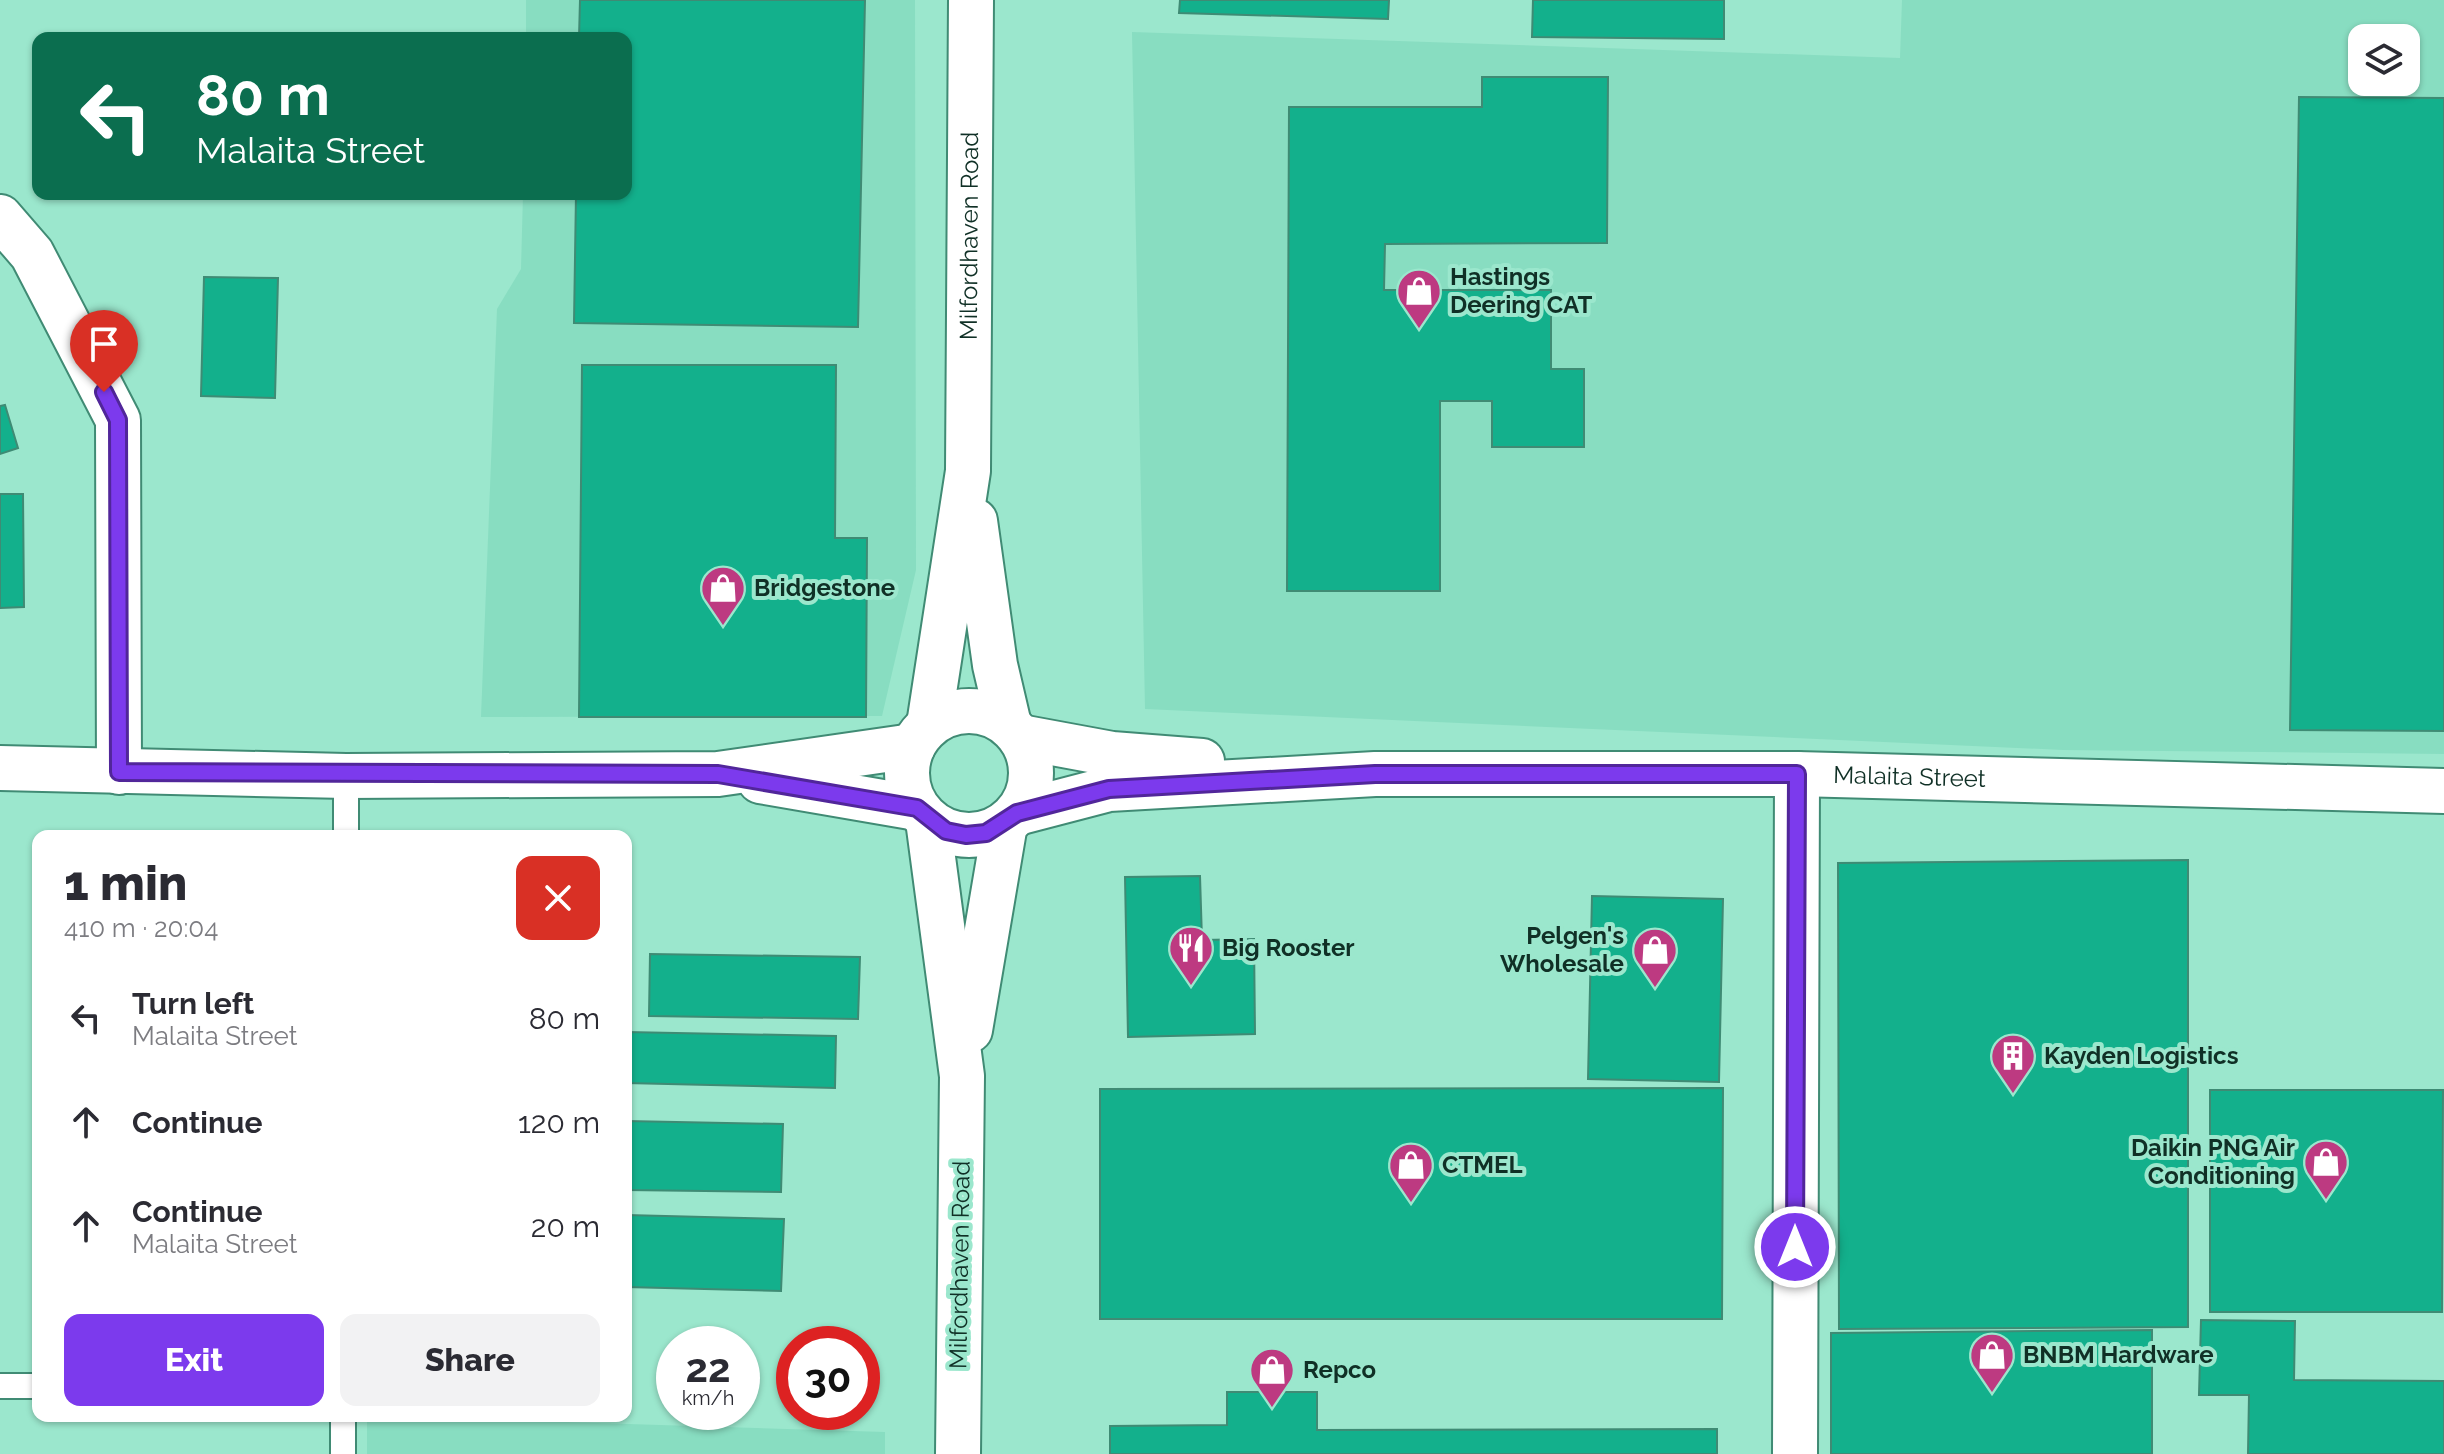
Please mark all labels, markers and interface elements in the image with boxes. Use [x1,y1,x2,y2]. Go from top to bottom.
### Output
map controls [2348,24,2420,96]
button: layers [2348,24,2420,96]
text: 80 m [196,62,330,128]
icon: left [64,64,168,168]
text: Malaita Street [196,129,425,171]
street label: Milfordhaven Road [954,132,984,340]
place label: Hastings Deering CAT [1450,262,1593,319]
shop icon: Hastings Deering CAT [1395,267,1443,330]
pin [70,310,138,392]
icon: arrive [82,322,126,366]
shop icon: Bridgestone [699,564,747,627]
place label: Bridgestone [754,573,895,602]
street label: Malaita Street [1833,760,1986,793]
text: 1 min [64,855,187,911]
button: close [516,856,600,940]
text: 410 m · 20:04 [64,913,218,943]
place label: Pelgen's Wholesale [1500,921,1624,978]
restaurant icon: Big Rooster [1167,924,1215,987]
shop icon: Pelgen's Wholesale [1631,926,1679,989]
place label: Big Rooster [1222,933,1355,962]
text: Turn left [132,986,254,1021]
icon: left [64,996,108,1040]
text: 80 m [529,1001,600,1036]
text: Malaita Street [132,1021,297,1051]
building icon: Kayden Logistics [1989,1032,2037,1095]
place label: Kayden Logistics [2044,1041,2239,1070]
icon: ahead [64,1100,108,1144]
text: Continue [132,1105,263,1140]
text: 120 m [518,1105,600,1140]
place label: Daikin PNG Air Conditioning [2131,1133,2295,1190]
shop icon: Daikin PNG Air Conditioning [2302,1138,2350,1201]
shop icon: CTMEL [1387,1141,1435,1204]
place label: CTMEL [1442,1150,1523,1179]
street label: Milfordhaven Road [943,1161,976,1369]
text: Continue [132,1194,263,1229]
icon: ahead [64,1204,108,1248]
position arrow [1753,1205,1837,1289]
text: 20 m [531,1209,600,1244]
text: Malaita Street [132,1229,297,1259]
button: Exit [64,1314,324,1406]
button: Share [340,1314,600,1406]
speed limit sign: 30 [776,1326,880,1430]
shop icon: BNBM Hardware [1968,1331,2016,1394]
place label: BNBM Hardware [2023,1340,2214,1369]
text: 22 [685,1344,731,1391]
shop icon: Repco [1248,1346,1296,1409]
place label: Repco [1303,1355,1376,1384]
text: km/h [682,1386,734,1410]

